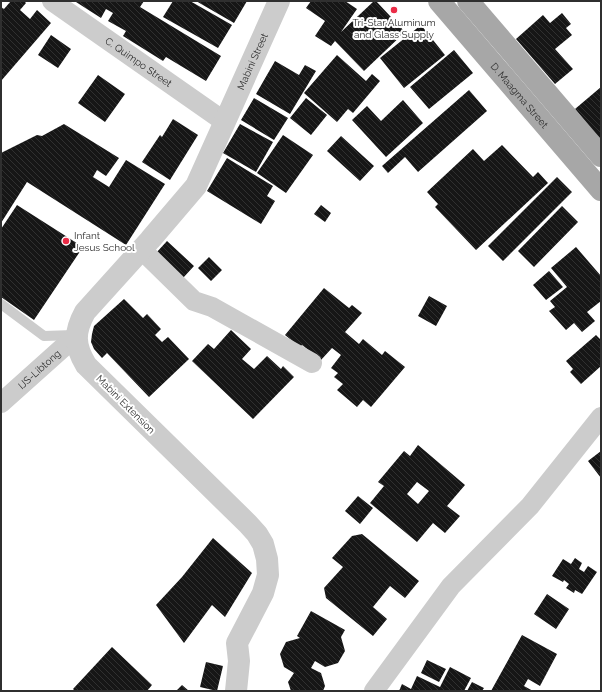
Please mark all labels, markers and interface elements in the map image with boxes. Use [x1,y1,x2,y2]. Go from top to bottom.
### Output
marker: Tri-Star Aluminum and Glass Supply [389,5,399,15]
place label: Tri-Star Aluminum and Glass Supply [352,17,436,40]
street label: Mabini Street [235,31,270,91]
street label: C. Quimpo Street [103,35,174,90]
street label: D. Maagma Street [488,61,551,131]
place label: Infant Jesus School [74,230,135,253]
marker: Infant Jesus School [61,236,71,246]
street label: IJS-Libtong [16,348,63,391]
street label: Mabini Extension [94,373,157,436]

